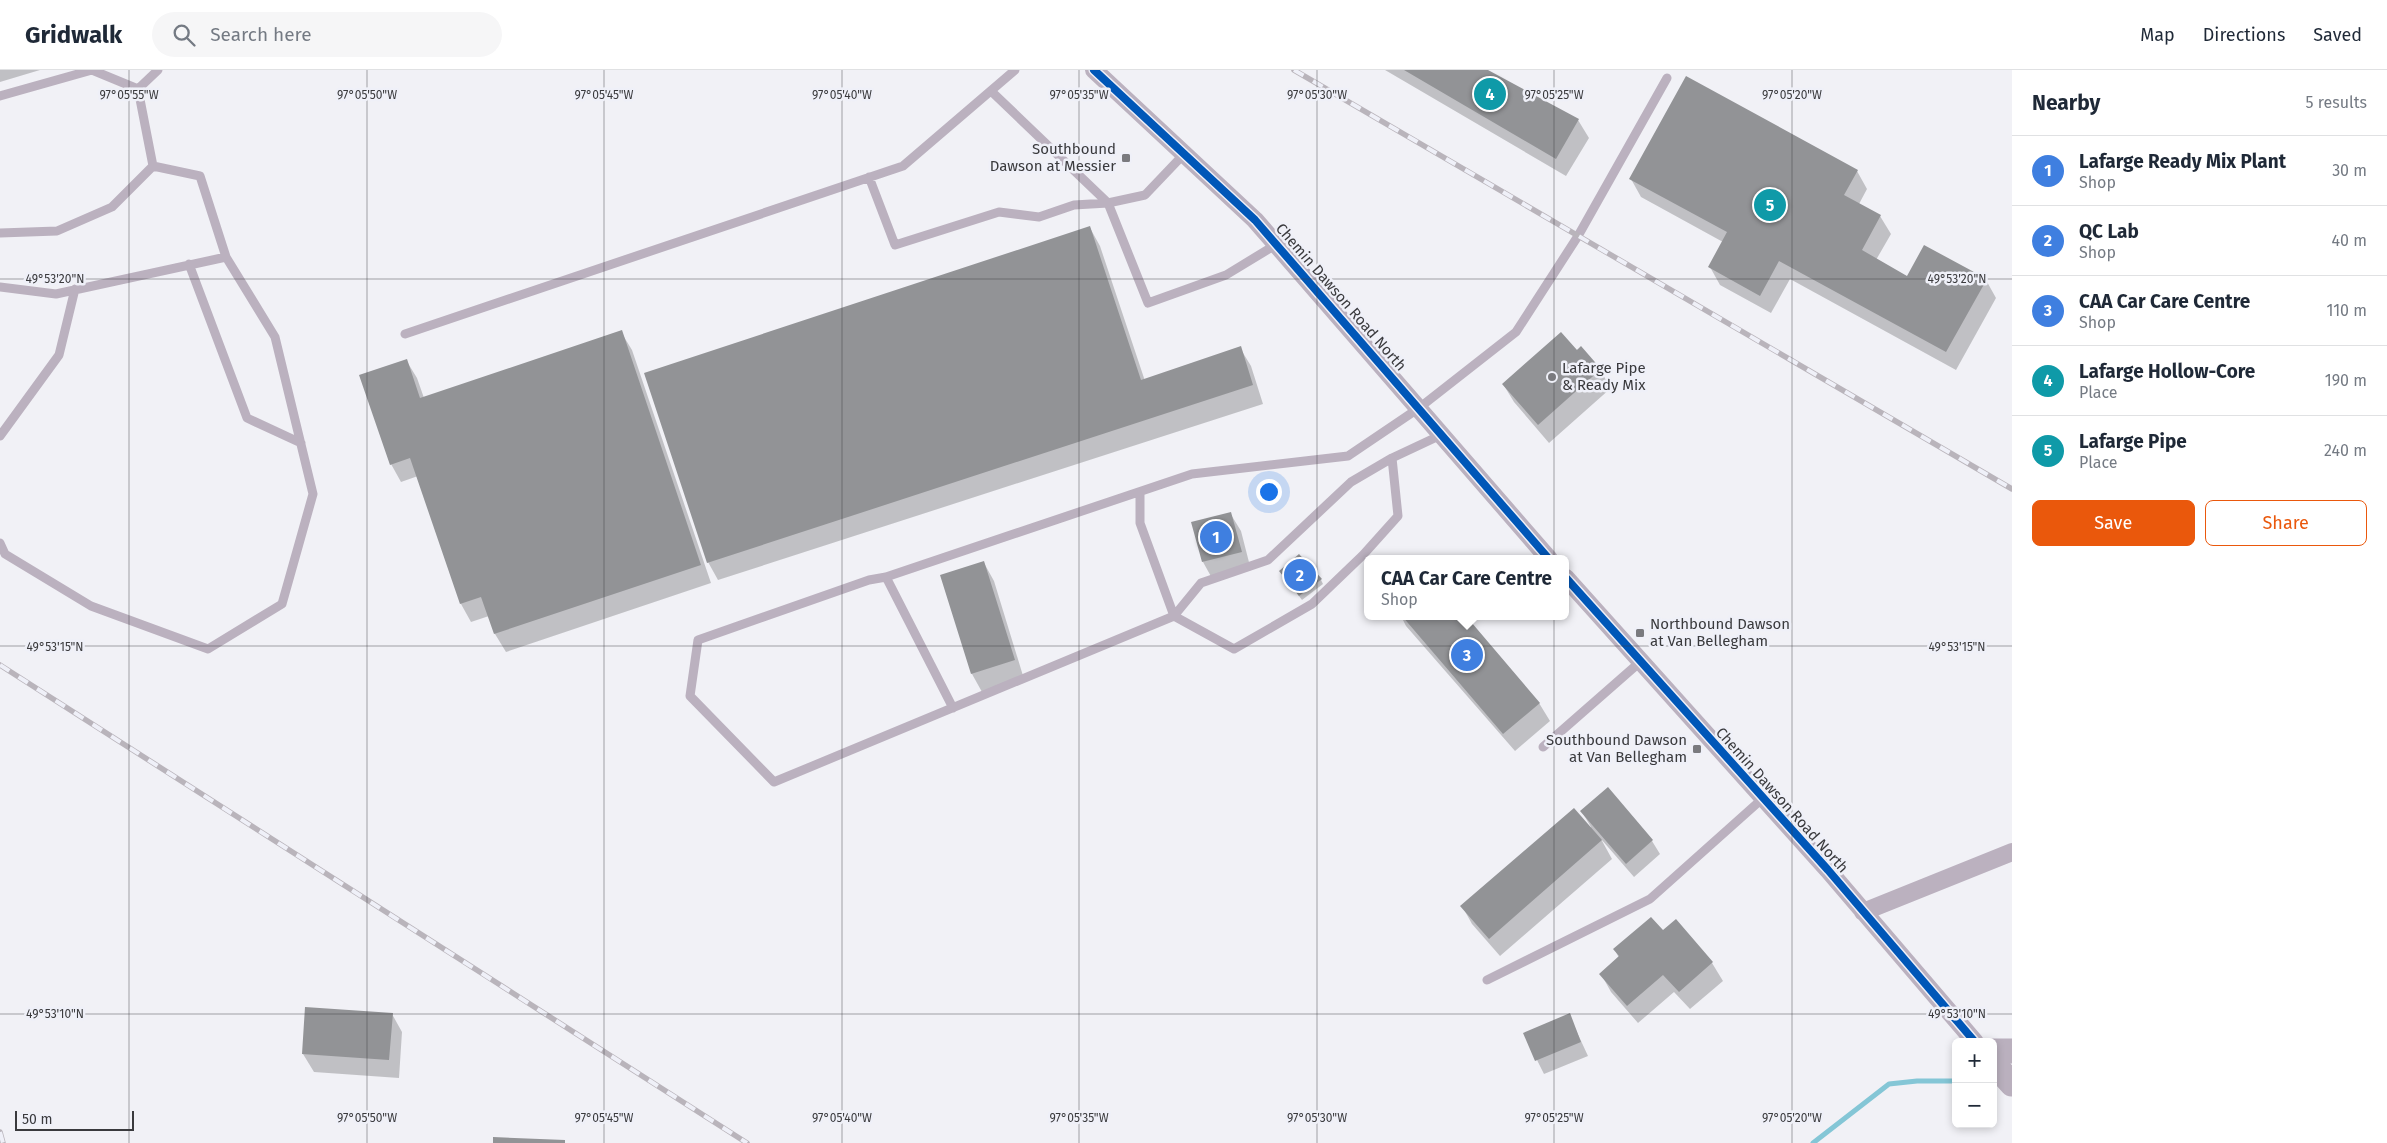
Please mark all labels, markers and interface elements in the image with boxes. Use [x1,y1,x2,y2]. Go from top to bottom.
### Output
search box [152,12,502,57]
text: Gridwalk [25,21,122,49]
icon: search [170,21,198,49]
text: Search here [210,23,312,46]
text: Map [2140,24,2175,46]
text: Directions [2203,24,2285,46]
text: Saved [2313,24,2362,46]
pin: 4 [1474,75,1506,113]
text: 97°05'55"W [99,88,159,102]
text: 97°05'50"W [337,88,397,102]
text: 97°05'45"W [575,88,634,102]
text: 97°05'40"W [812,88,872,102]
text: 97°05'35"W [1049,88,1109,102]
text: 97°05'30"W [1287,88,1347,102]
text: 97°05'25"W [1524,88,1584,102]
text: 97°05'20"W [1762,88,1822,102]
text: Nearby [2032,90,2100,116]
text: 5 results [2306,93,2367,112]
place label: Southbound Dawson at Messier [990,140,1116,175]
text: Lafarge Ready Mix Plant [2079,150,2286,173]
marker: Southbound Dawson at Messier [1120,152,1132,164]
text: 1 [2044,161,2052,180]
text: 30 m [2332,161,2367,180]
text: Shop [2079,173,2116,192]
pin: 5 [1754,186,1786,224]
street label: Chemin Dawson Road North [1272,220,1410,374]
text: QC Lab [2079,220,2139,243]
text: 2 [2044,231,2052,250]
text: 40 m [2332,231,2367,250]
text: Shop [2079,243,2116,262]
text: 49°53'20"N [26,272,84,286]
text: 49°53'20"N [1928,272,1986,286]
text: CAA Car Care Centre [2079,290,2250,313]
text: 3 [2044,301,2052,320]
text: 110 m [2326,301,2367,320]
text: Shop [2079,313,2116,332]
place label: Lafarge Pipe & Ready Mix [1562,359,1646,394]
text: Lafarge Hollow-Core [2079,360,2255,383]
marker: Lafarge Pipe & Ready Mix [1546,371,1558,383]
text: 4 [2043,371,2053,390]
text: 190 m [2325,371,2367,390]
text: Place [2079,383,2118,402]
text: Lafarge Pipe [2079,430,2187,453]
text: 5 [2044,441,2052,460]
text: 240 m [2324,441,2367,460]
text: Place [2079,453,2118,472]
your location [1256,479,1282,505]
button: Save [2032,500,2195,546]
button: Share [2205,500,2367,546]
pin: 1 [1200,518,1232,556]
popup [1364,555,1569,620]
pin: 2 [1284,556,1316,594]
text: CAA Car Care Centre [1381,567,1552,590]
text: Shop [1381,590,1418,609]
place label: Northbound Dawson at Van Bellegham [1650,615,1790,650]
marker: Northbound Dawson at Van Bellegham [1634,627,1646,639]
pin: 3 [1451,636,1483,674]
text: 49°53'15"N [26,640,84,654]
text: 49°53'15"N [1928,640,1986,654]
street label: Chemin Dawson Road North [1712,724,1852,876]
place label: Southbound Dawson at Van Bellegham [1546,731,1687,766]
marker: Southbound Dawson at Van Bellegham [1691,743,1703,755]
text: 49°53'10"N [26,1007,84,1021]
text: 49°53'10"N [1928,1007,1986,1021]
map controls [1952,1038,1997,1128]
button: + [1952,1038,1997,1083]
button: − [1952,1083,1997,1128]
scale bar [15,1108,134,1131]
text: 50 m [22,1111,53,1128]
text: 97°05'50"W [337,1111,397,1125]
text: 97°05'45"W [575,1111,634,1125]
text: 97°05'40"W [812,1111,872,1125]
text: 97°05'35"W [1049,1111,1109,1125]
text: 97°05'30"W [1287,1111,1347,1125]
text: 97°05'25"W [1524,1111,1584,1125]
text: 97°05'20"W [1762,1111,1822,1125]

